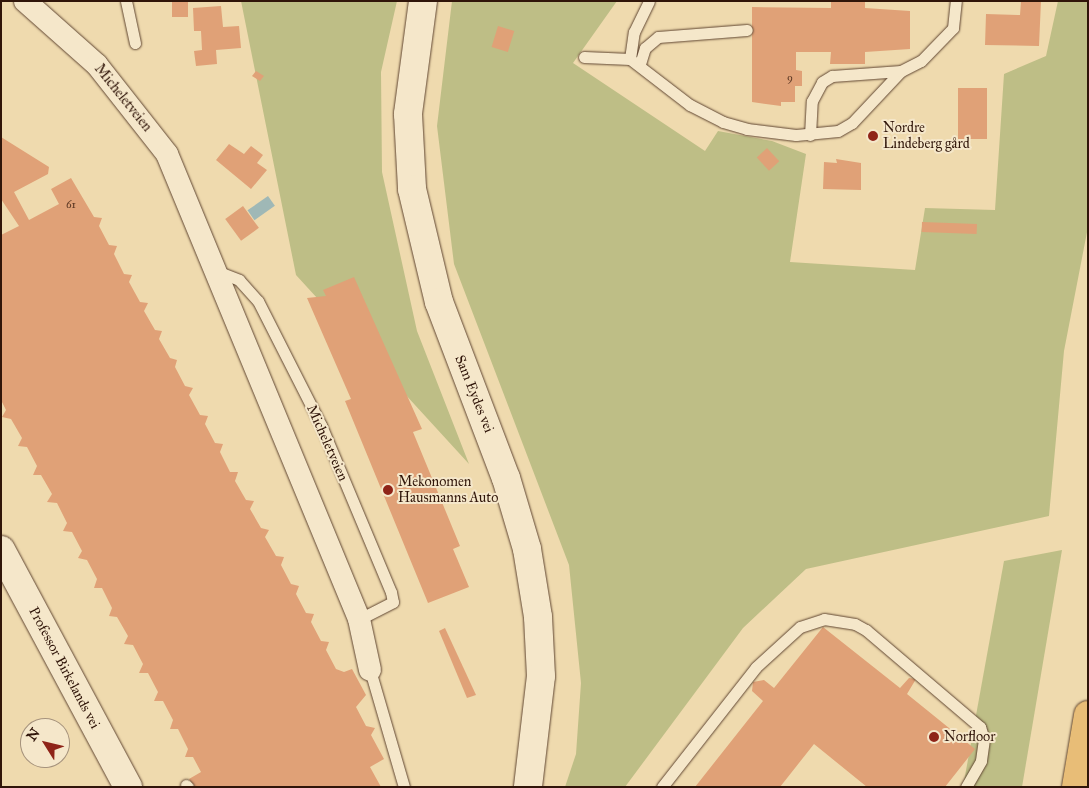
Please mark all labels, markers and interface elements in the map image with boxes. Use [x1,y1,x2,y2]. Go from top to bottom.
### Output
street label: Micheletveien [91,61,155,135]
house number: 9 [787,71,793,85]
place label: Nordre Lindeberg gård [883,120,970,152]
marker: Nordre Lindeberg gård [867,130,879,142]
house number: 61 [66,198,76,212]
street label: Sam Eydes vei [451,353,497,435]
street label: Micheletveien [303,402,351,484]
place label: Mekonomen Hausmanns Auto [398,474,498,507]
marker: Mekonomen Hausmanns Auto [382,484,394,496]
street label: Professor Birkelands vei [25,604,103,732]
north arrow [20,718,70,768]
text: N [23,725,44,744]
place label: Norfloor [944,729,995,745]
marker: Norfloor [928,731,940,743]

